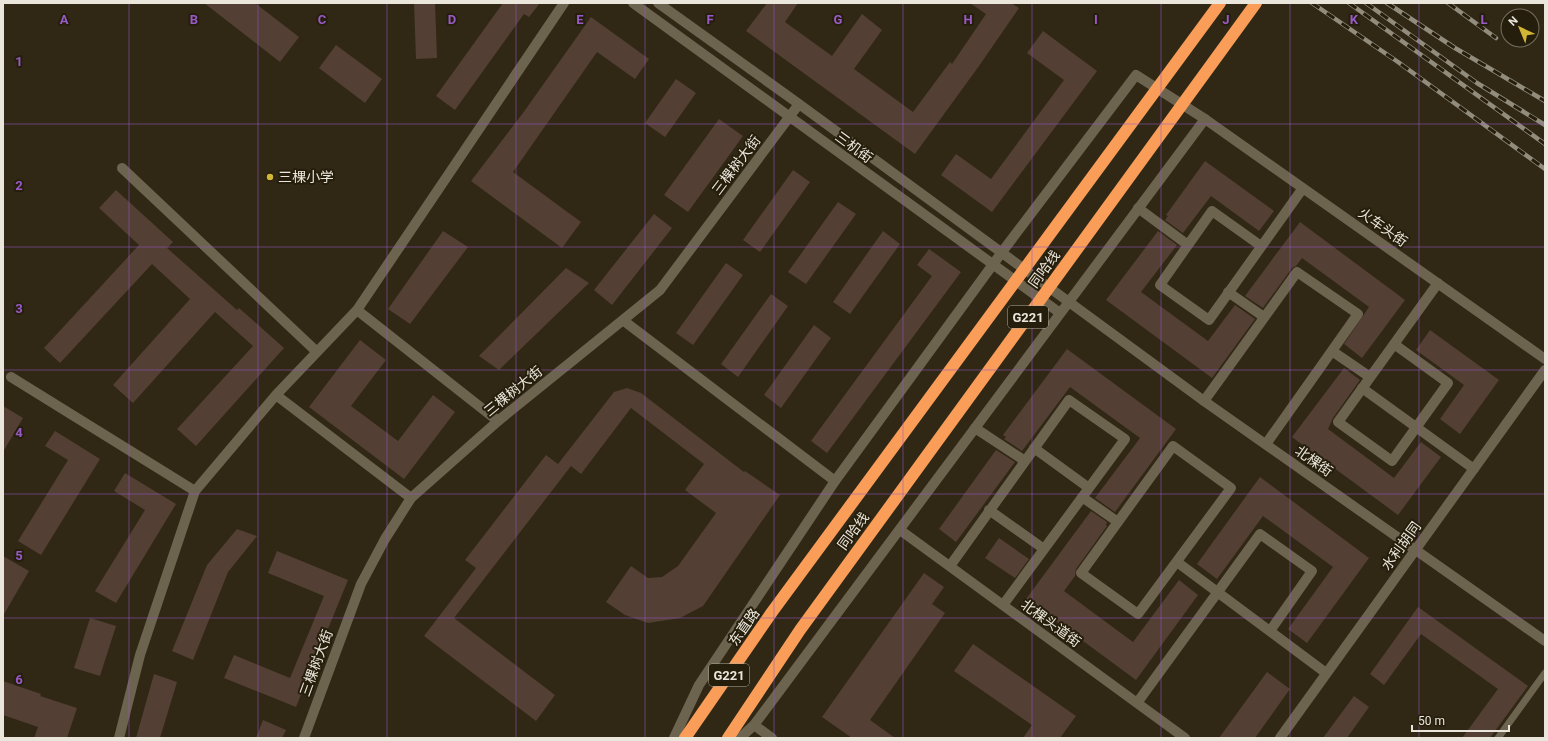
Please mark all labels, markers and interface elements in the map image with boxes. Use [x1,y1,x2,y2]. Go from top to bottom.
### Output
north arrow [1500,8,1540,48]
text: A [60,12,69,27]
text: B [190,12,198,27]
text: C [318,12,327,27]
text: D [448,12,456,27]
text: E [576,12,584,27]
text: F [706,12,714,27]
text: G [834,12,843,27]
text: H [963,12,973,27]
text: I [1094,12,1098,27]
text: J [1222,12,1230,27]
text: K [1350,12,1359,27]
text: L [1480,12,1488,27]
text: N [1506,14,1521,29]
text: 1 [15,54,23,69]
street label: 三机街 [832,128,876,166]
street label: 三棵树大街 [709,132,763,198]
place label: 三棵小学 [278,169,334,185]
marker: 三棵小学 [265,172,275,182]
text: 2 [15,178,23,193]
street label: 火车头街 [1355,204,1411,250]
street label: 同哈线 [1025,247,1063,291]
text: 3 [15,301,23,316]
road number: G221 [1008,306,1048,328]
street label: 三棵树大街 [481,363,545,419]
text: 4 [15,425,23,440]
street label: 北棵街 [1292,442,1336,480]
street label: 同哈线 [834,509,872,553]
street label: 水利胡同 [1378,519,1424,573]
text: 5 [15,548,23,563]
street label: 北棵头道街 [1018,596,1084,650]
street label: 东直路 [725,605,763,649]
street label: 三棵树大街 [297,627,335,699]
road number: G221 [709,664,749,686]
text: 6 [15,672,23,687]
scale bar [1412,707,1509,733]
text: 50 m [1418,714,1445,728]

